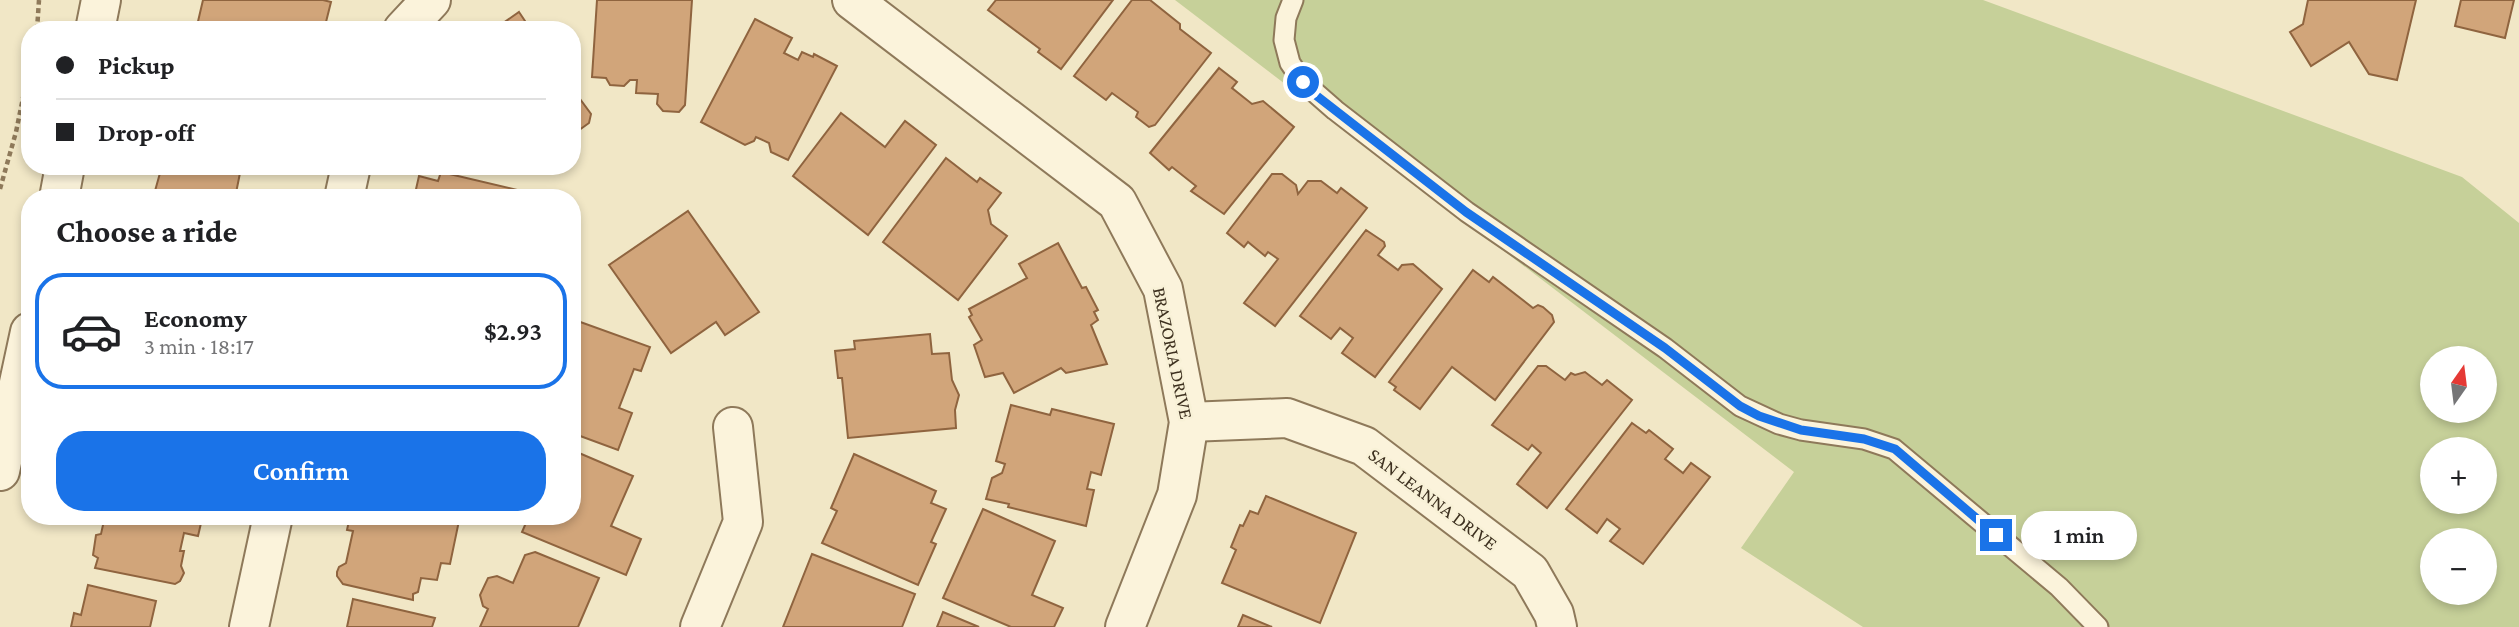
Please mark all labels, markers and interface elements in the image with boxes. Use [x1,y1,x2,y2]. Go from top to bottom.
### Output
text: Pickup [98,51,175,80]
route start [1287,66,1319,98]
text: Drop-off [98,118,195,147]
text: Choose a ride [56,213,237,249]
street label: BRAZORIA DRIVE [1149,285,1197,421]
icon: car [60,300,123,363]
text: Economy [144,304,247,333]
text: $2.93 [484,317,542,346]
text: 3 min · 18:17 [144,333,254,359]
north arrow [2420,346,2497,424]
map controls [2420,346,2497,605]
button: Confirm [56,431,546,511]
button: + [2420,437,2497,514]
street label: SAN LEANNA DRIVE [1364,444,1502,554]
callout: 1 min [2021,510,2136,560]
route end [1980,519,2012,551]
text: 1 min [2053,522,2105,548]
button: − [2420,528,2497,605]

